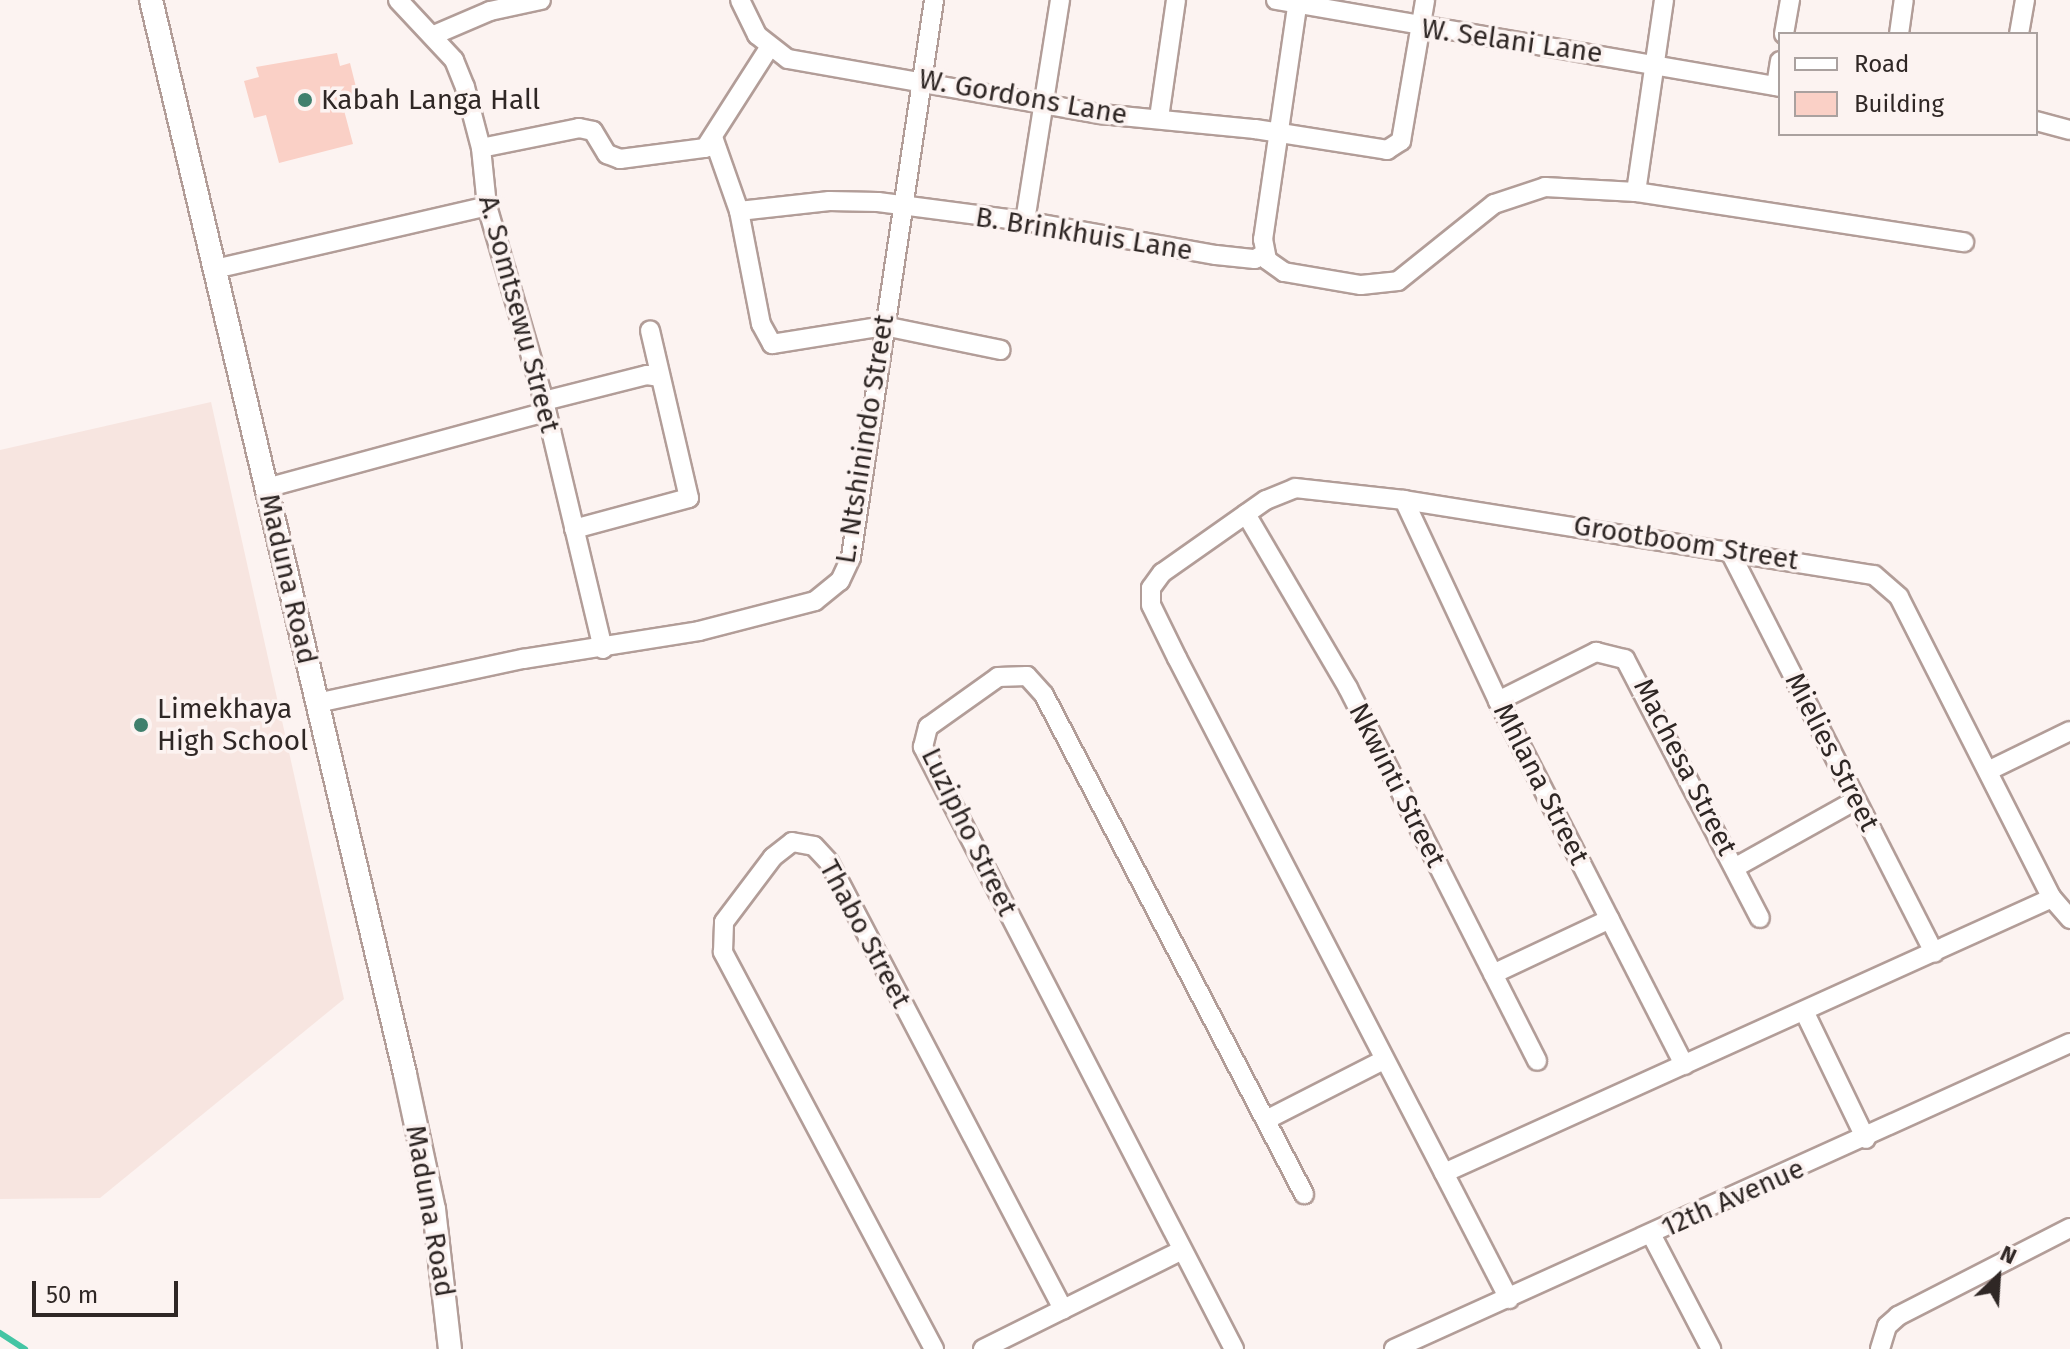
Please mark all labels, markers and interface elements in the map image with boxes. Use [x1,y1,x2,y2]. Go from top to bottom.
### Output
street label: W. Selani Lane [1419,12,1605,70]
legend [1778,32,2038,136]
text: Road [1854,50,1909,78]
street label: W. Gordons Lane [916,62,1130,132]
place label: Kabah Langa Hall [321,83,540,117]
text: Building [1854,90,1944,118]
marker: Kabah Langa Hall [296,91,314,109]
street label: A. Somtsewu Street [471,192,567,436]
street label: B. Brinkhuis Lane [973,200,1195,268]
street label: L. Ntshinindo Street [829,312,901,566]
street label: Maduna Road [252,491,324,667]
street label: Grootboom Street [1571,509,1801,577]
street label: Mielies Street [1778,667,1886,837]
street label: Machesa Street [1626,673,1744,861]
place label: Limekhaya High School [157,692,308,758]
street label: Nkwinti Street [1341,698,1453,872]
street label: Mhlana Street [1486,698,1596,870]
marker: Limekhaya High School [132,716,150,734]
street label: Luzipho Street [914,743,1024,921]
street label: Thabo Street [812,854,918,1014]
street label: Maduna Road [398,1123,462,1299]
street label: 12th Avenue [1656,1152,1810,1244]
north arrow [1958,1237,2038,1317]
text: N [1996,1239,2021,1270]
scale bar [36,1265,182,1315]
text: 50 m [46,1281,98,1309]

